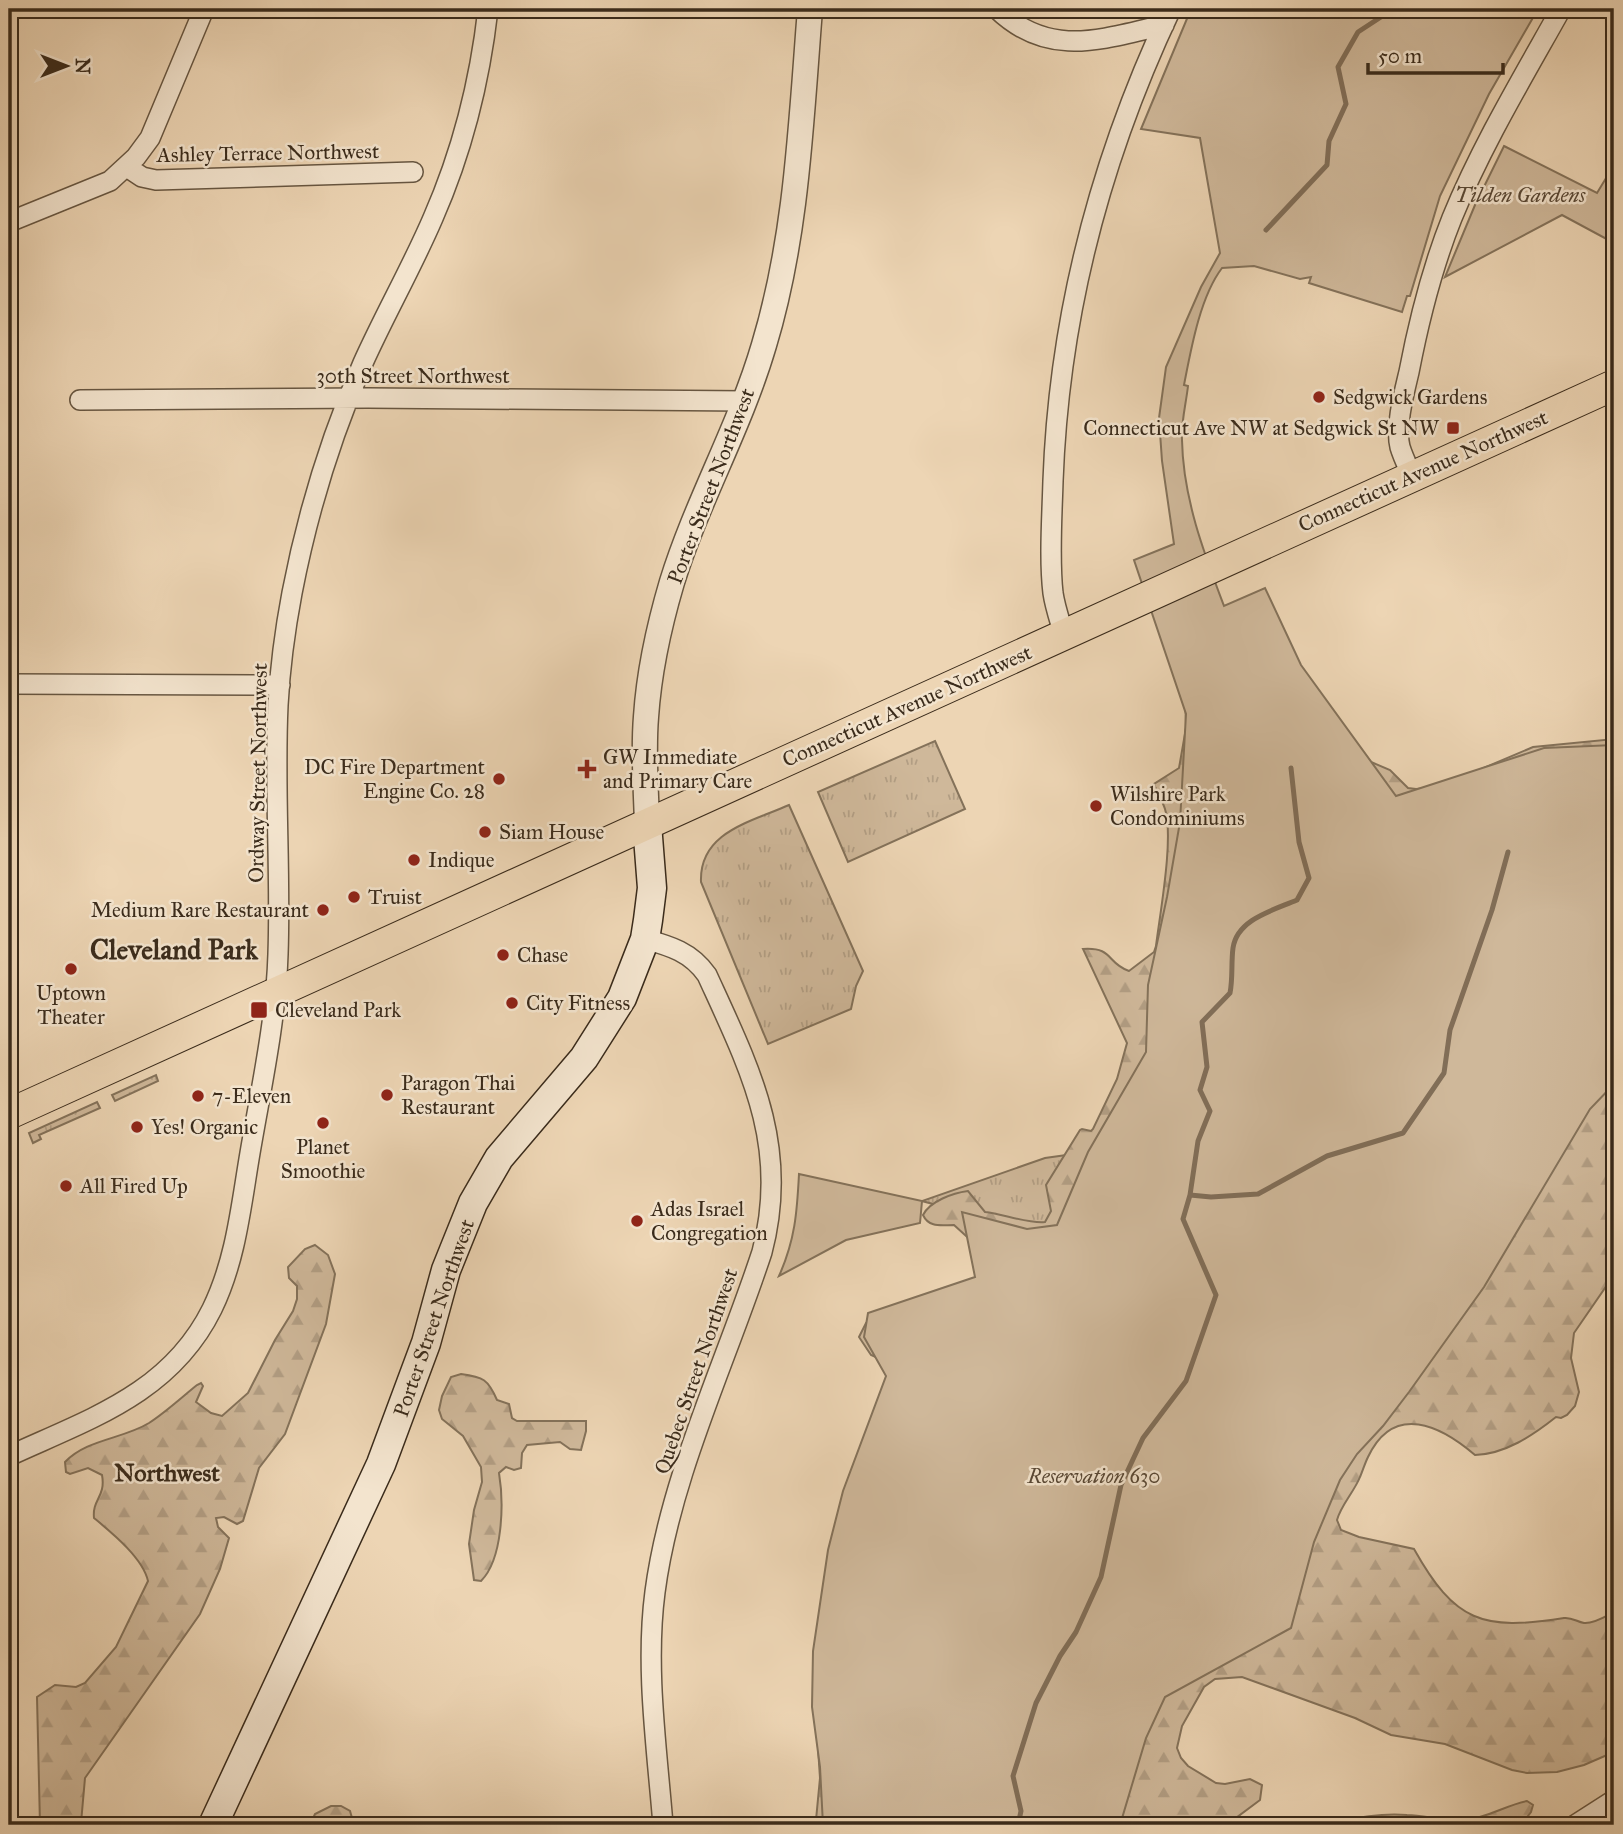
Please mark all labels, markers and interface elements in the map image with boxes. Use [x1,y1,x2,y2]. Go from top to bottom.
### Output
north arrow [32,32,102,102]
scale bar [1368,32,1502,76]
text: 50 m [1378,43,1423,69]
text: N [71,58,94,74]
street label: Ashley Terrace Northwest [156,138,380,168]
park label: Tilden Gardens [1455,182,1586,208]
street label: 30th Street Northwest [316,363,510,389]
street label: Porter Street Northwest [662,384,761,588]
place label: Sedgwick Gardens [1333,384,1487,410]
marker: Sedgwick Gardens [1311,389,1327,405]
street label: Connecticut Avenue Northwest [1294,404,1552,538]
place label: Connecticut Ave NW at Sedgwick St NW [1083,415,1440,441]
marker: Connecticut Ave NW at Sedgwick St NW [1445,420,1461,436]
street label: Connecticut Avenue Northwest [778,639,1036,773]
street label: Ordway Street Northwest [243,662,273,883]
place label: GW Immediate and Primary Care [603,744,753,794]
place label: DC Fire Department Engine Co. 28 [304,754,486,804]
marker: GW Immediate and Primary Care [577,759,597,779]
marker: DC Fire Department Engine Co. 28 [491,771,507,787]
place label: Wilshire Park Condominiums [1110,781,1245,831]
marker: Wilshire Park Condominiums [1088,798,1104,814]
place label: Siam House [499,819,604,845]
marker: Siam House [477,824,493,840]
place label: Indique [428,847,495,873]
marker: Indique [406,852,422,868]
place label: Truist [368,884,422,910]
marker: Truist [346,889,362,905]
place label: Medium Rare Restaurant [91,897,310,923]
marker: Medium Rare Restaurant [315,902,331,918]
district label: Cleveland Park [90,932,259,967]
place label: Chase [517,942,569,968]
marker: Chase [495,947,511,963]
marker: Uptown Theater [63,961,79,977]
place label: Uptown Theater [36,980,106,1030]
place label: City Fitness [526,990,630,1016]
marker: City Fitness [504,995,520,1011]
place label: Cleveland Park [275,997,401,1023]
marker: Cleveland Park [249,1000,269,1020]
place label: Paragon Thai Restaurant [401,1070,516,1120]
place label: 7-Eleven [212,1083,291,1109]
marker: Paragon Thai Restaurant [379,1087,395,1103]
marker: 7-Eleven [190,1088,206,1104]
place label: Yes! Organic [151,1114,258,1140]
marker: Planet Smoothie [315,1115,331,1131]
marker: Yes! Organic [129,1119,145,1135]
place label: Planet Smoothie [281,1134,366,1184]
place label: All Fired Up [79,1173,188,1199]
marker: All Fired Up [58,1178,74,1194]
place label: Adas Israel Congregation [650,1196,768,1246]
marker: Adas Israel Congregation [629,1213,645,1229]
street label: Porter Street Northwest [388,1215,480,1420]
street label: Quebec Street Northwest [649,1264,744,1477]
district label: Northwest [114,1458,220,1488]
park label: Reservation 630 [1026,1463,1161,1489]

